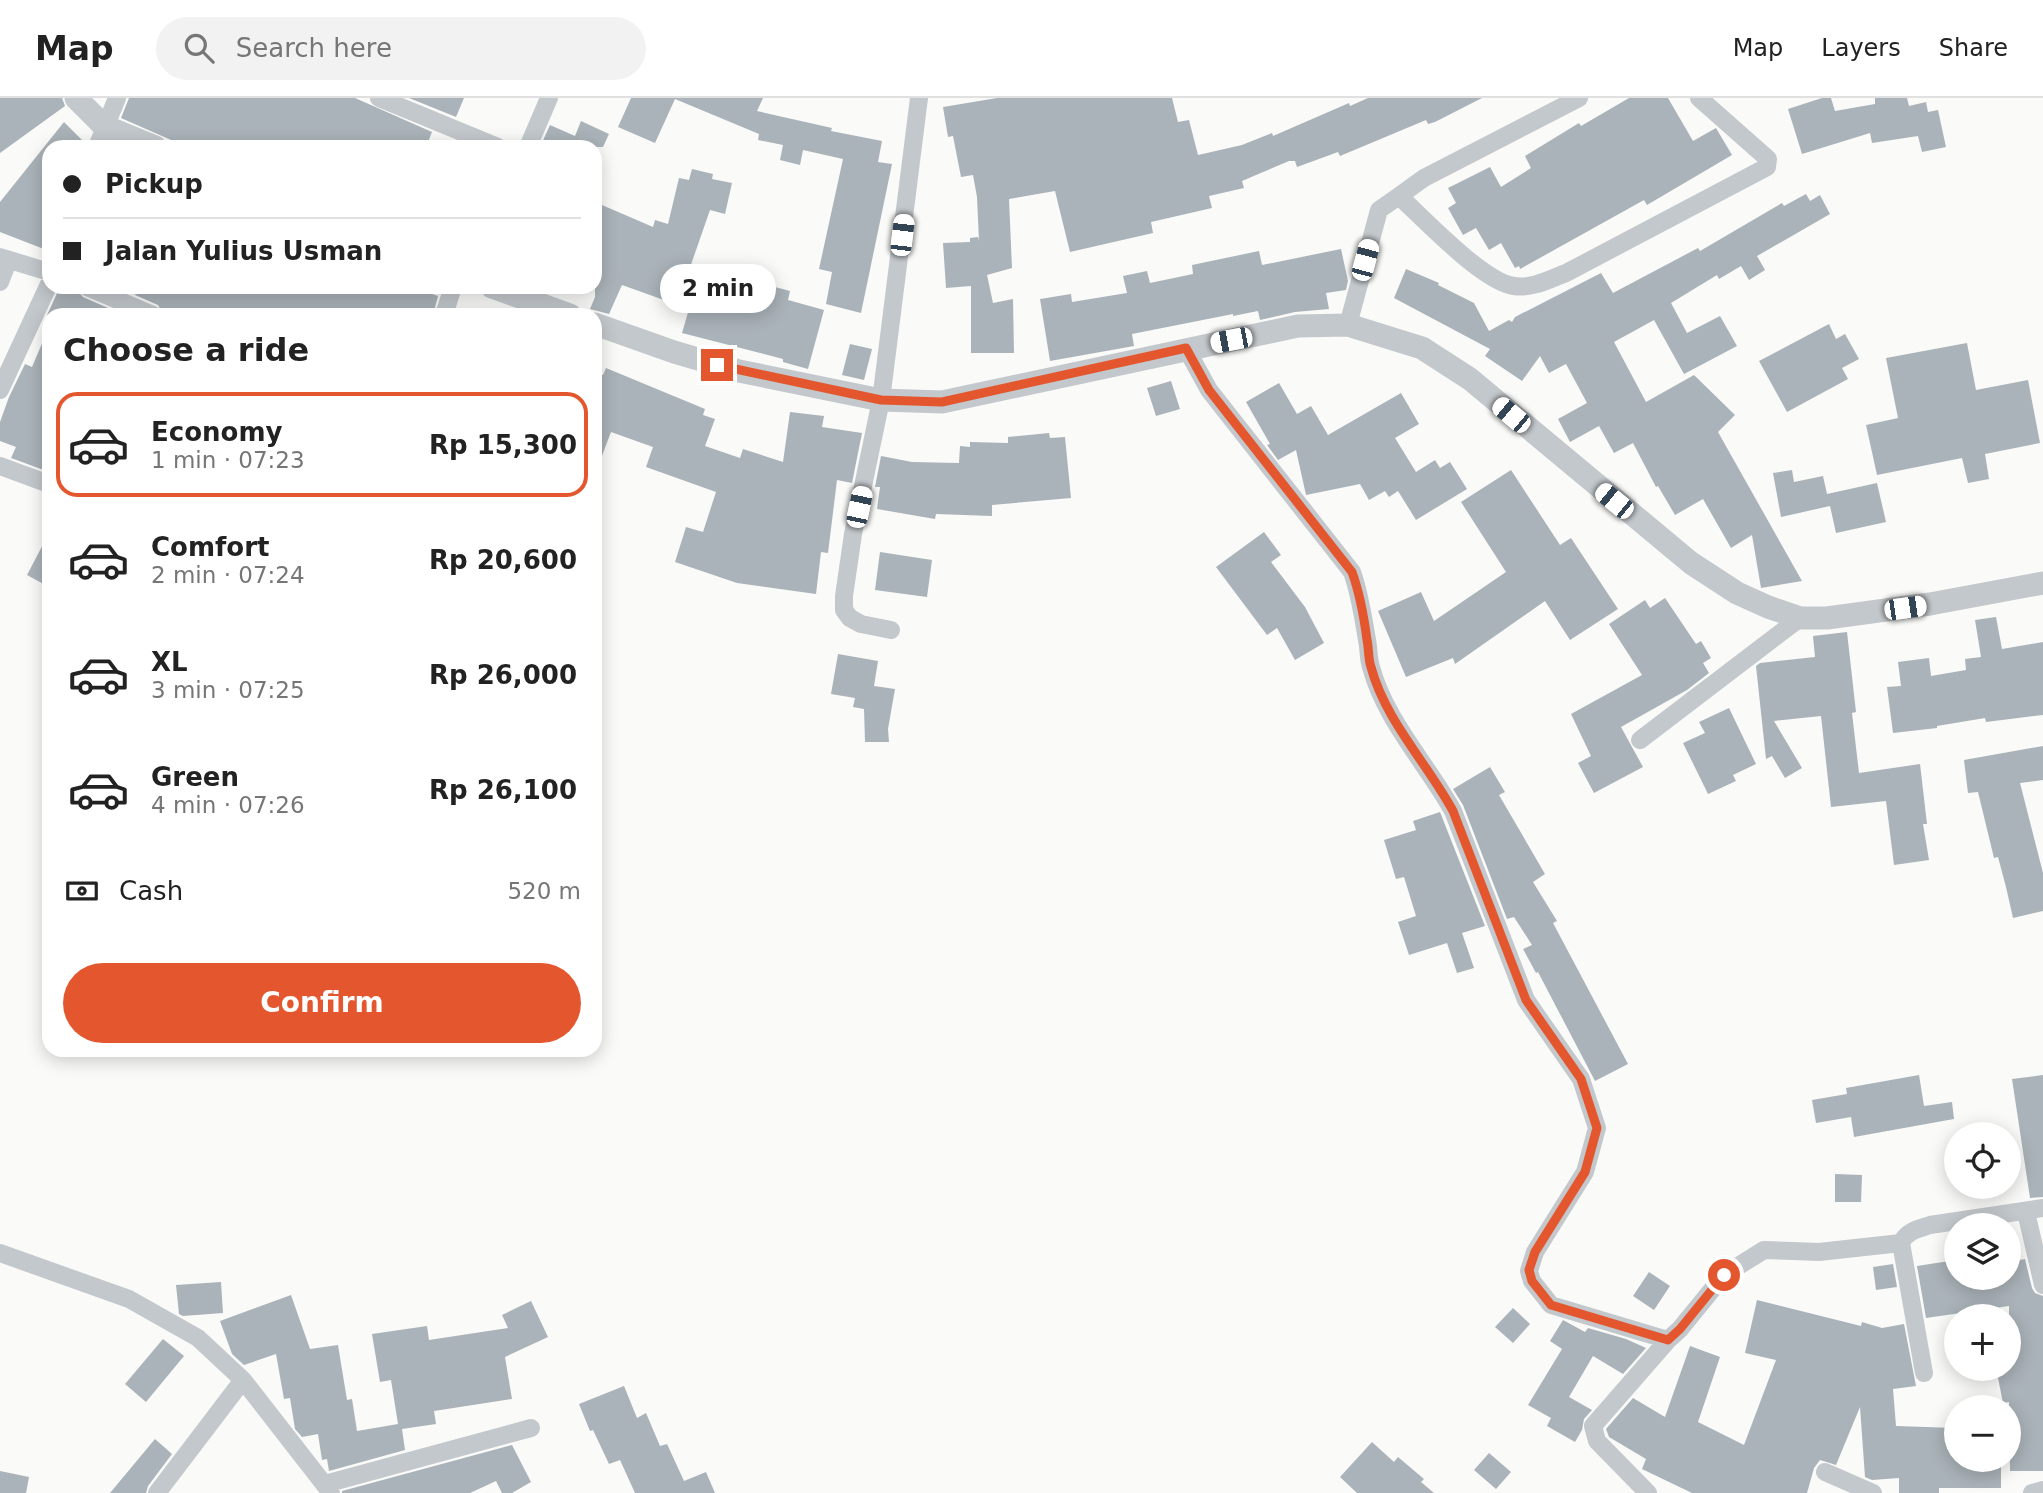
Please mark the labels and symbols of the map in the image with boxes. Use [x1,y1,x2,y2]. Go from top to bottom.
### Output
car [890,213,915,257]
car [1350,237,1381,283]
callout: 2 min [659,264,775,313]
car [1209,326,1254,354]
route end [701,349,733,381]
car [1489,393,1534,437]
car [1592,480,1637,522]
car [845,484,874,530]
car [1883,595,1928,621]
route start [1708,1259,1740,1291]

